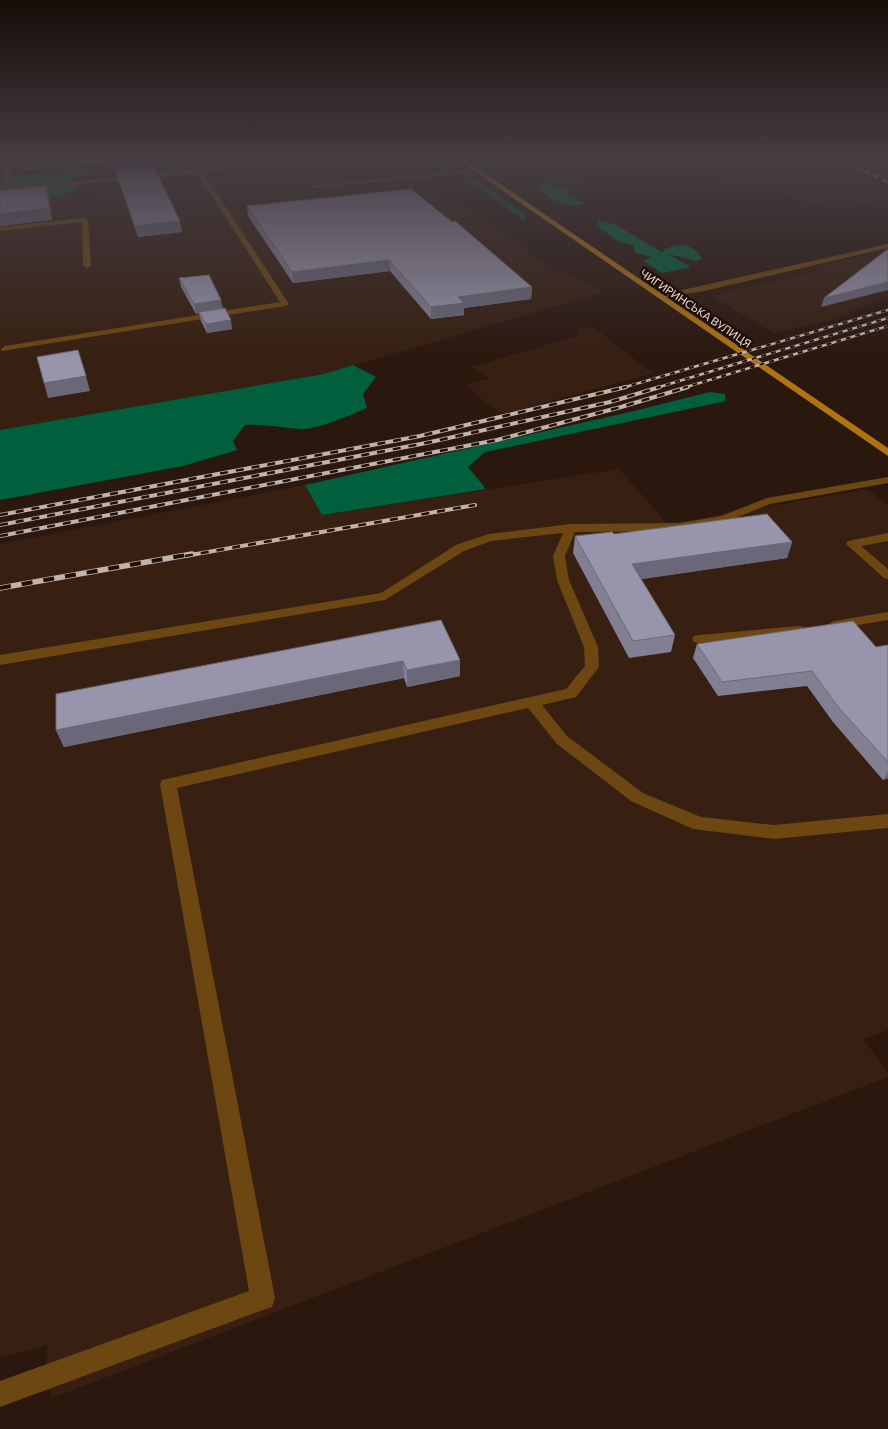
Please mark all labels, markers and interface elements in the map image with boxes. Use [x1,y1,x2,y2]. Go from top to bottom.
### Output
street label: ЧИГИРИНСЬКА ВУЛИЦЯ [638,266,754,350]

